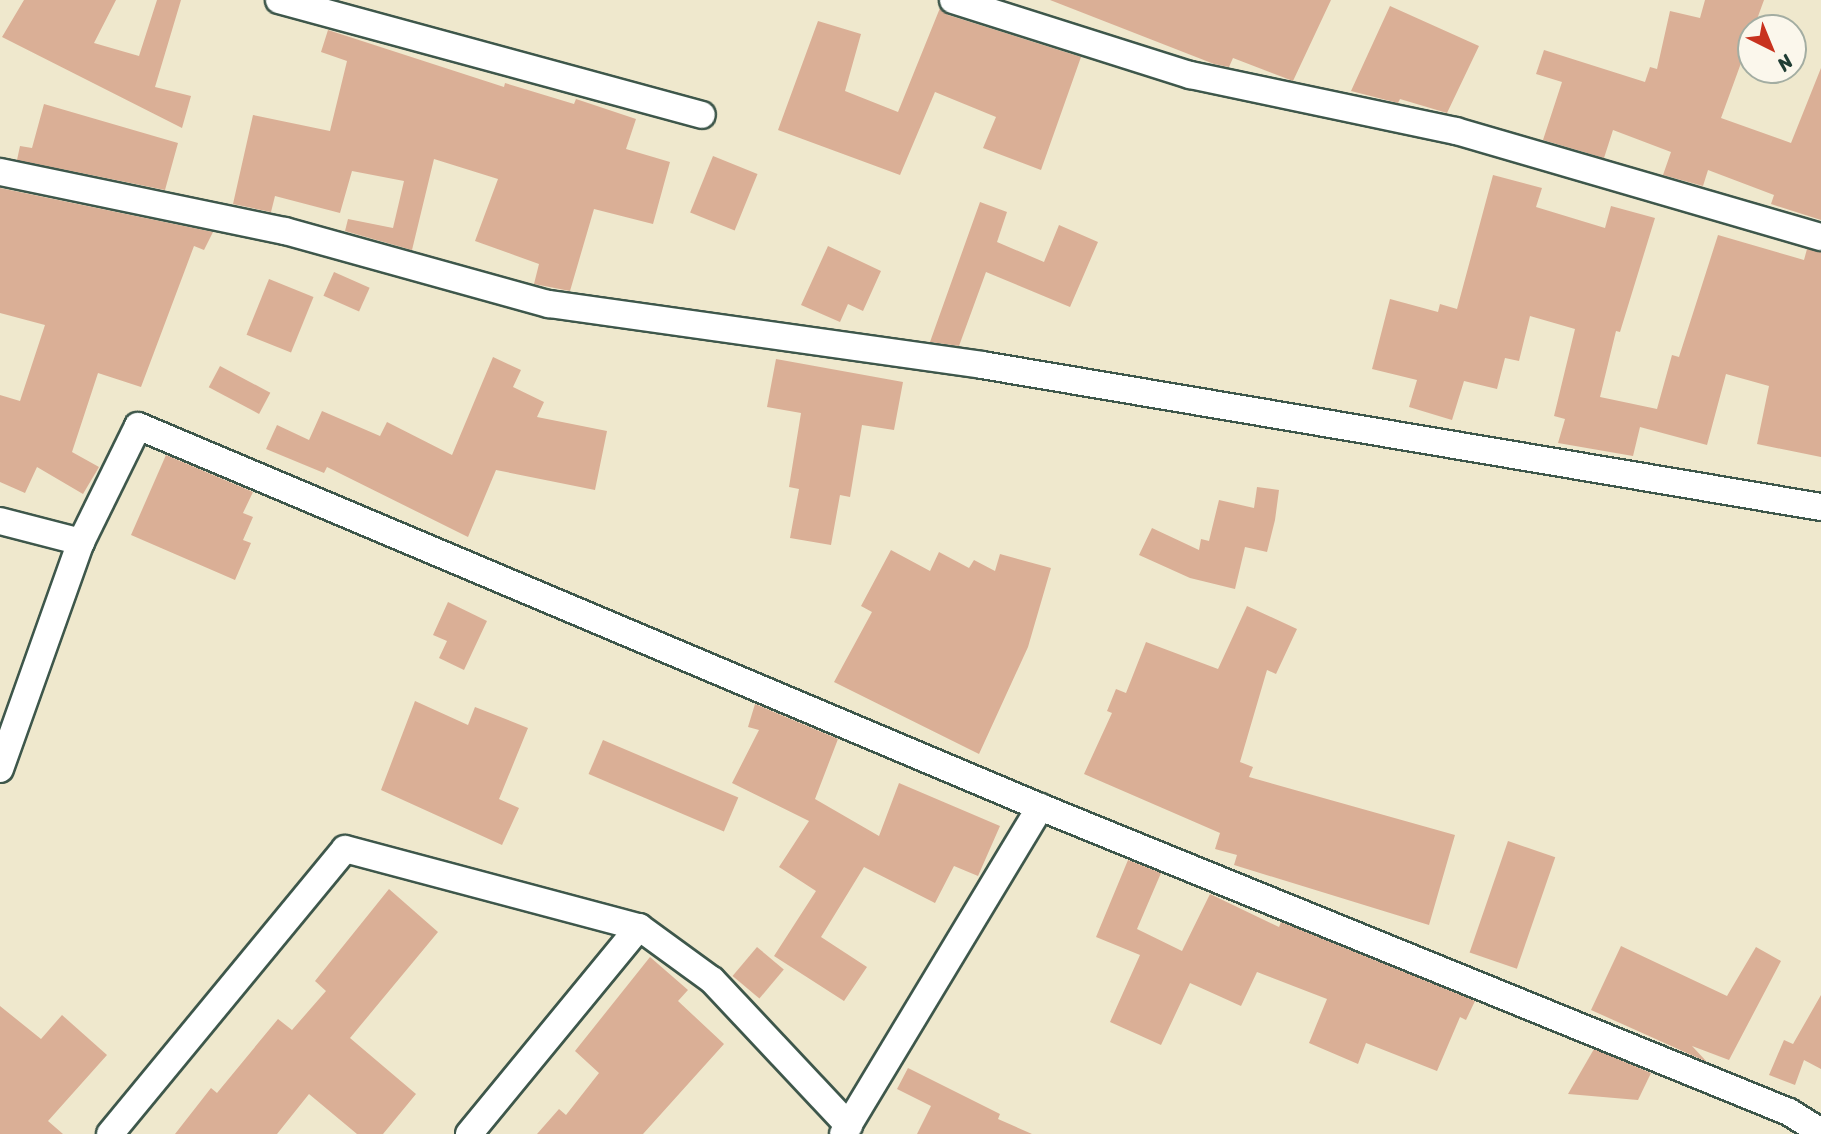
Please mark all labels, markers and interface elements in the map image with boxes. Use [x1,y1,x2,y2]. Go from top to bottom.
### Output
north arrow [1737,14,1807,84]
text: N [1769,47,1801,80]

